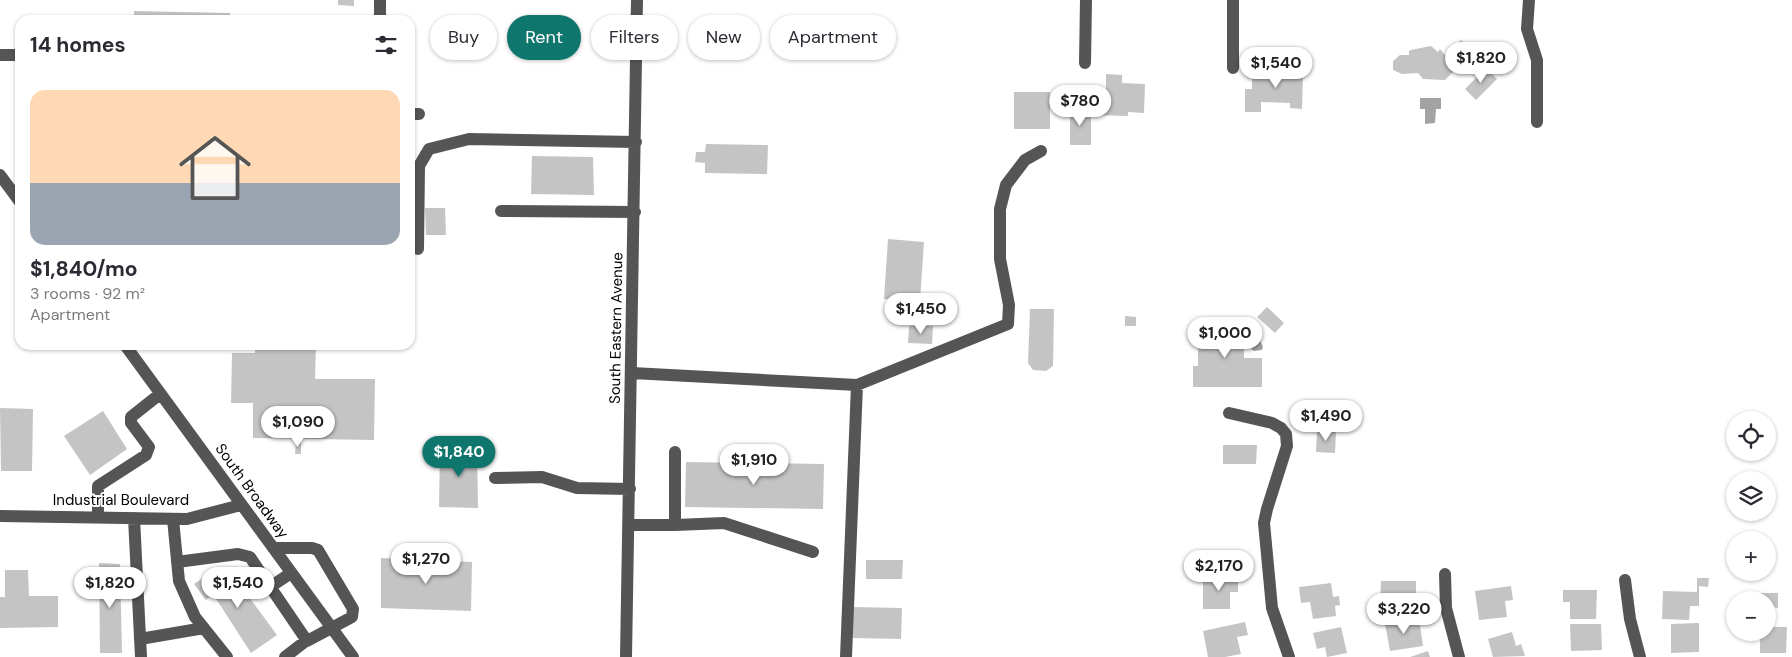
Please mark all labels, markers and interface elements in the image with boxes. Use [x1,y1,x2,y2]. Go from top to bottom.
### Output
chip: Buy [430,15,497,60]
chip: Rent [507,15,581,60]
chip: Filters [591,15,678,60]
chip: New [688,15,760,60]
chip: Apartment [770,15,896,60]
text: 14 homes [30,31,126,59]
icon: filters [372,31,400,59]
pin: $1,820 [1440,42,1522,84]
pin: $1,540 [1235,46,1317,89]
text: $1,820 [1456,47,1506,68]
text: $1,540 [1250,52,1302,73]
pin: $780 [1050,84,1110,127]
text: $780 [1060,90,1100,111]
icon: home [170,123,260,213]
street label: South Eastern Avenue [605,252,627,404]
text: $1,840/mo [30,255,138,283]
text: 3 rooms · 92 m² [30,283,145,304]
pin: $1,450 [880,292,962,335]
text: $1,450 [895,298,947,319]
text: Apartment [30,304,110,325]
pin: $1,000 [1184,316,1266,359]
text: $1,000 [1198,322,1252,343]
pin: $1,490 [1285,400,1367,442]
text: $1,490 [1300,405,1352,426]
pin: $1,090 [257,406,339,448]
text: $1,090 [272,411,324,432]
map controls [1726,411,1776,641]
button: locate [1726,411,1776,461]
pin: $1,840 [418,436,500,478]
street label: South Broadway [211,439,294,543]
text: $1,840 [433,441,485,462]
pin: $1,910 [713,444,795,486]
text: $1,910 [731,449,777,470]
button: layers [1726,471,1776,521]
street label: Industrial Boulevard [53,490,189,510]
button: + [1726,531,1776,581]
pin: $1,270 [385,542,467,585]
text: $1,270 [402,548,450,569]
pin: $2,170 [1178,550,1260,592]
text: $2,170 [1195,555,1243,576]
pin: $1,820 [69,566,151,609]
pin: $1,540 [197,566,279,609]
text: $1,820 [85,572,135,593]
text: $1,540 [212,572,264,593]
button: − [1726,591,1776,641]
pin: $3,220 [1363,592,1445,635]
text: $3,220 [1378,598,1430,619]

